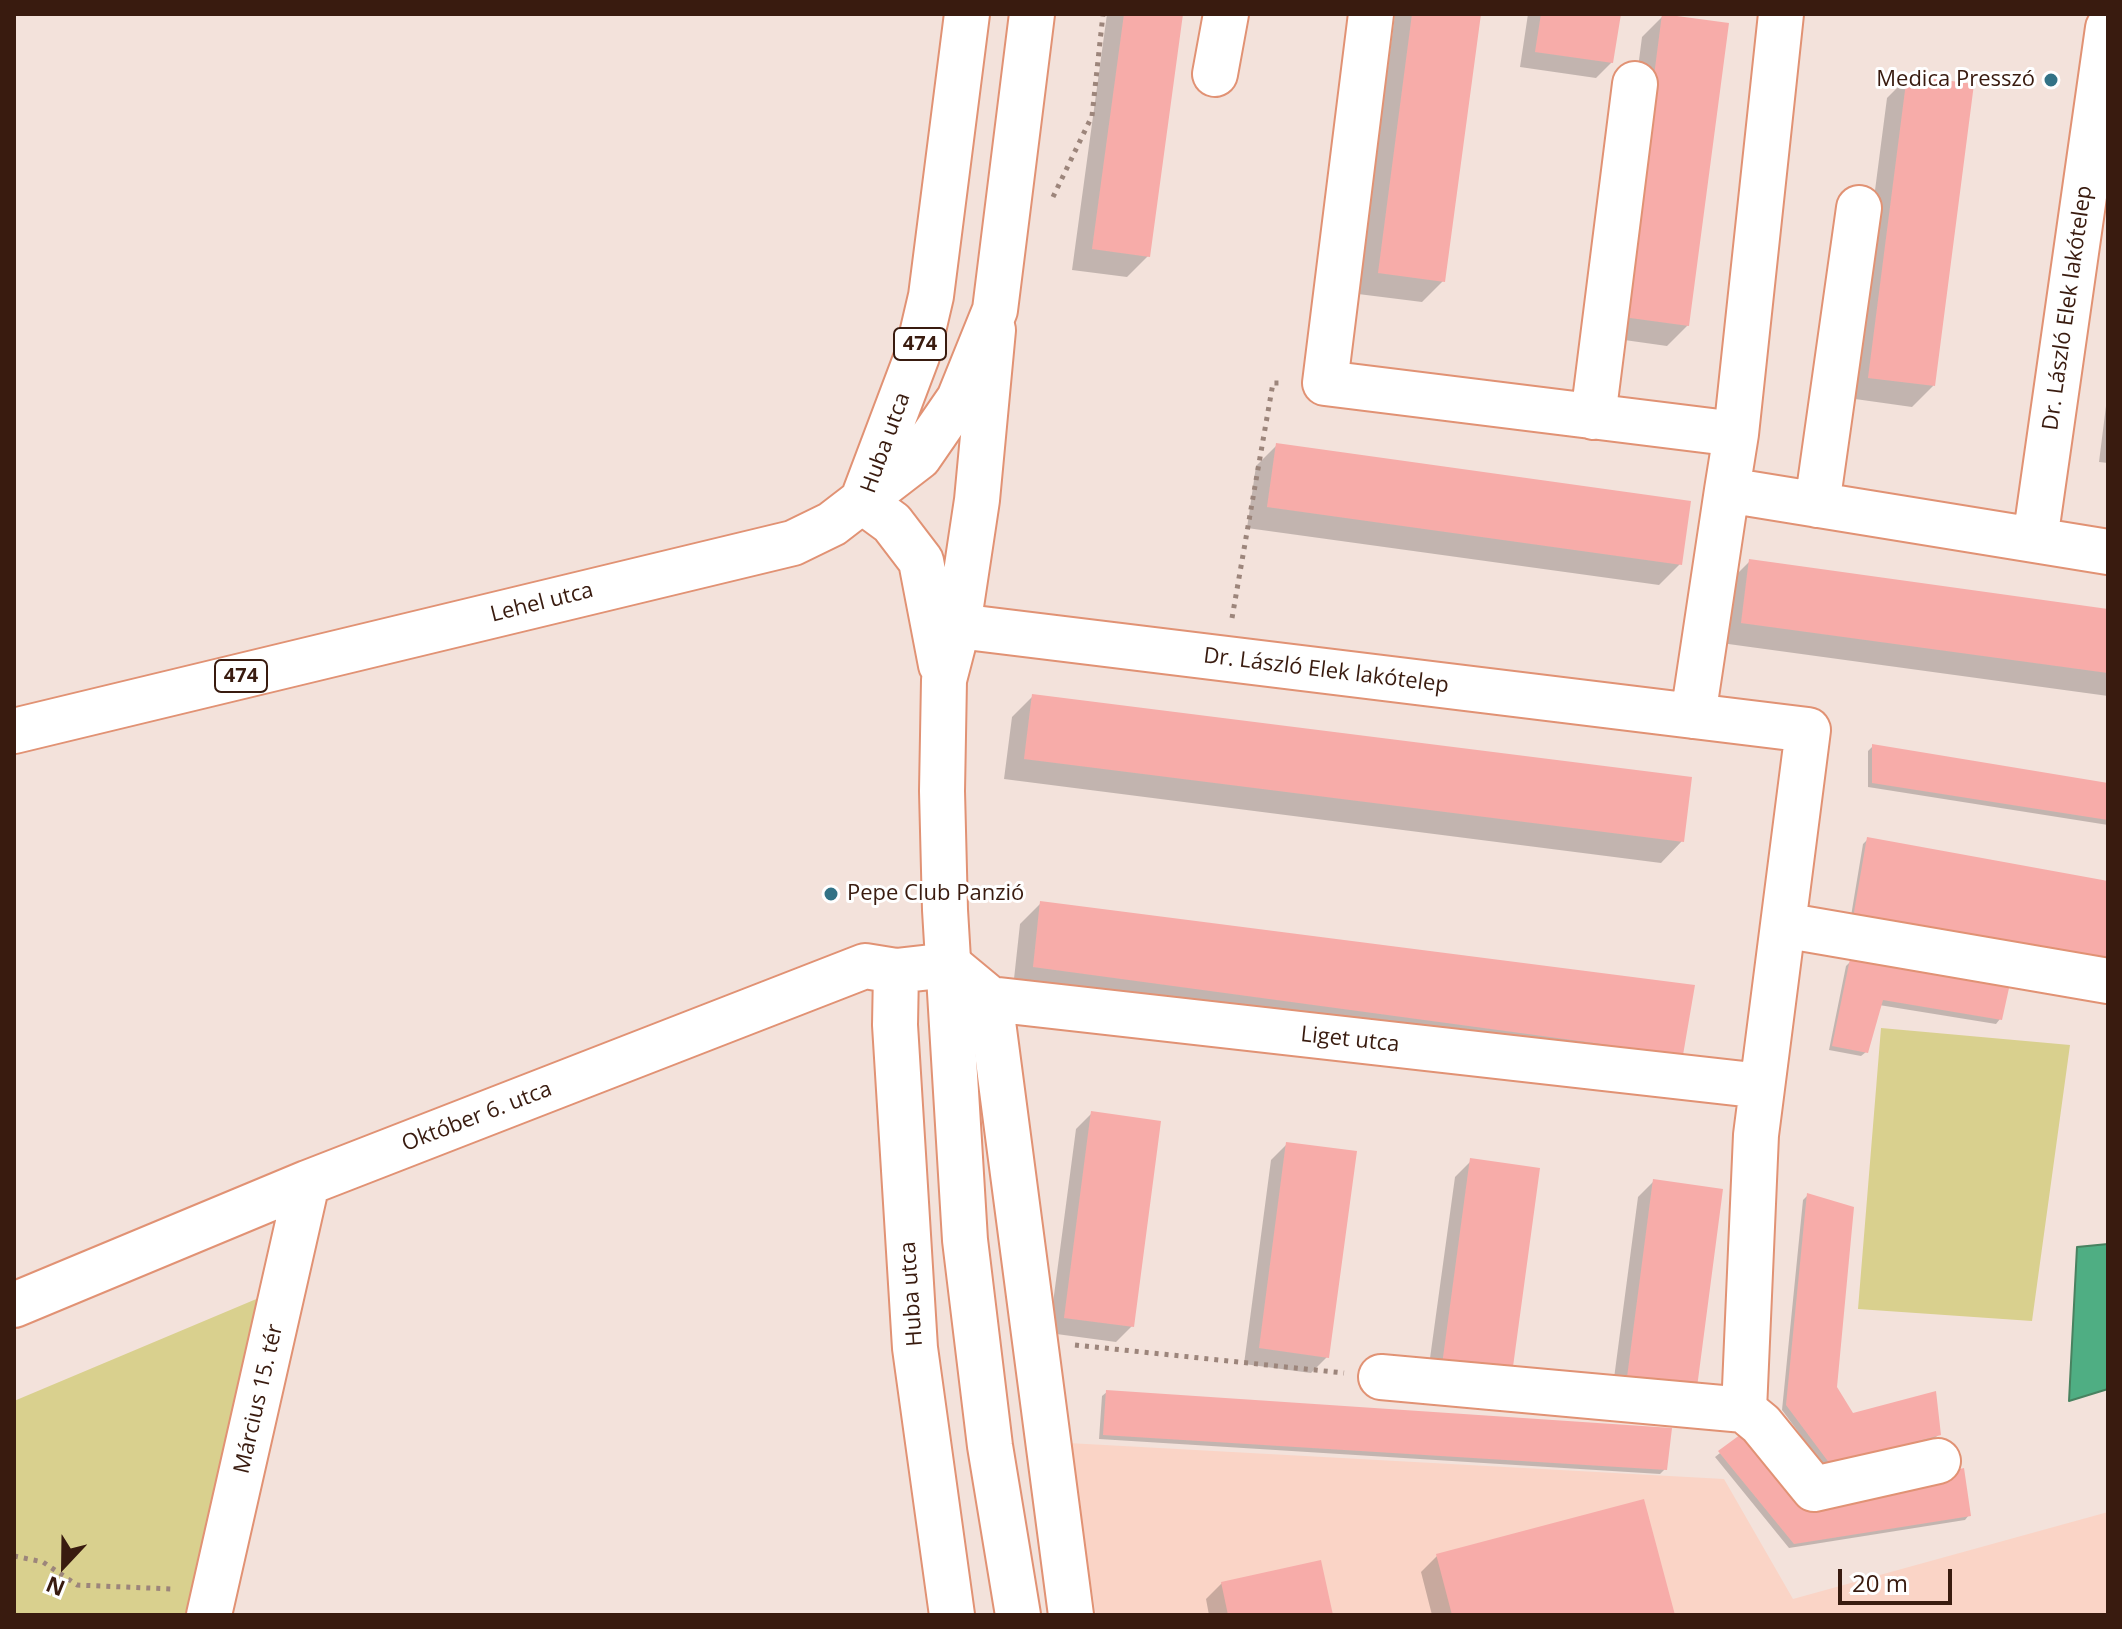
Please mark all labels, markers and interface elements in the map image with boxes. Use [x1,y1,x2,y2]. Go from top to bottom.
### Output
place label: Medica Presszó [1876,67,2035,93]
marker: Medica Presszó [2042,71,2060,89]
street label: Dr. László Elek lakótelep [2038,184,2098,432]
road number: 474 [894,328,946,360]
street label: Huba utca [856,389,916,497]
street label: Lehel utca [488,577,596,629]
street label: Dr. László Elek lakótelep [1202,643,1450,699]
road number: 474 [215,660,267,692]
place label: Pepe Club Panzió [847,881,1024,907]
marker: Pepe Club Panzió [822,885,840,903]
street label: Liget utca [1299,1022,1401,1058]
street label: Október 6. utca [398,1076,556,1158]
street label: Huba utca [895,1241,929,1347]
street label: Március 15. tér [229,1322,289,1476]
north arrow [24,1525,104,1605]
scale bar [1842,1553,1956,1603]
text: 20 m [1852,1566,1908,1599]
text: N [41,1570,69,1605]

